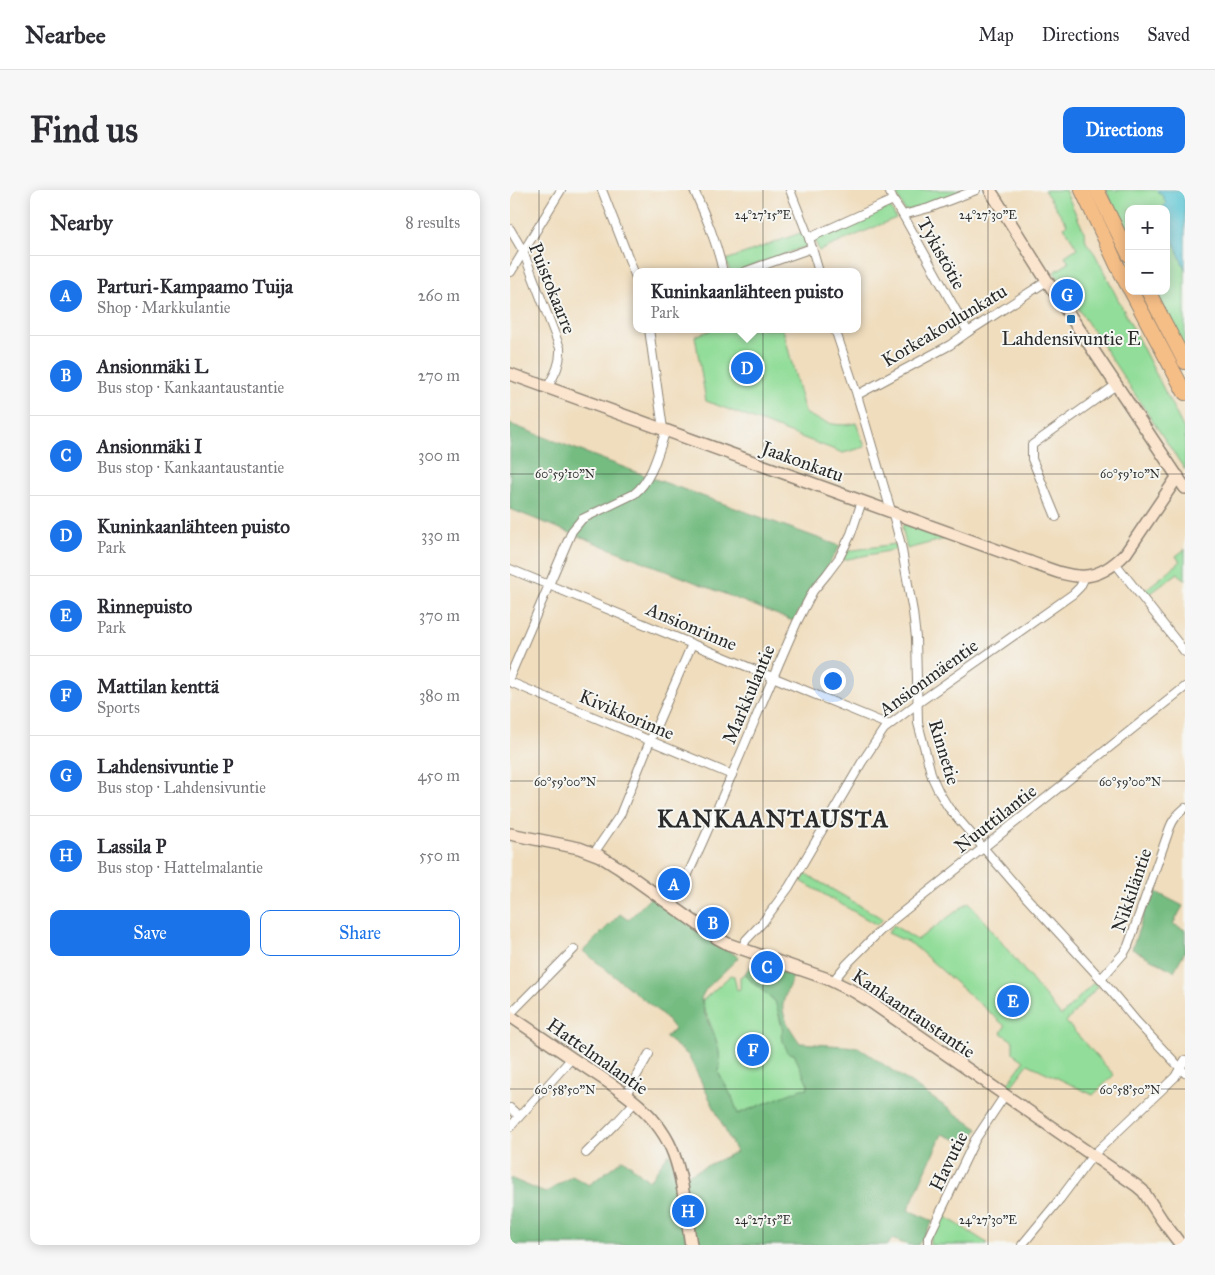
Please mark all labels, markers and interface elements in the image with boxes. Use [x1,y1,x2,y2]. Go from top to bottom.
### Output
text: Nearbee [25,20,106,50]
text: Map [978,24,1014,46]
text: Directions [1042,24,1119,46]
text: Saved [1147,24,1190,46]
button: Directions [1063,107,1185,153]
text: Find us [30,109,138,152]
map controls [1125,205,1170,295]
button: + [1125,205,1170,250]
text: 24°27'15"E [735,208,792,222]
text: 24°27'30"E [959,208,1017,222]
text: Nearby [50,210,113,236]
text: 8 results [405,213,460,232]
street label: Tykistötie [912,213,971,293]
street label: Puistokaarre [524,239,581,337]
button: − [1125,250,1170,295]
popup [633,268,861,333]
text: Parturi-Kampaamo Tuija [97,275,293,298]
pin: G [1051,276,1083,314]
street label: Korkeakoulunkatu [877,279,1011,372]
text: Kuninkaanlähteen puisto [650,280,844,303]
text: A [61,286,71,305]
text: 260 m [418,286,460,305]
text: Shop · Markkulantie [97,298,230,317]
text: Park [650,303,679,322]
marker: Lahdensivuntie E [1065,313,1077,325]
place label: Lahdensivuntie E [1001,327,1141,350]
pin: D [731,349,763,387]
text: Ansionmäki L [97,355,208,378]
text: B [61,366,71,385]
text: 270 m [418,366,460,385]
text: Bus stop · Kankaantaustantie [97,378,284,397]
text: Ansionmäki I [97,435,202,458]
street label: Jaakonkatu [756,435,847,488]
text: C [61,446,71,465]
text: 300 m [418,446,460,465]
text: Bus stop · Kankaantaustantie [97,458,284,477]
text: 60°59'10"N [535,467,595,481]
text: 60°59'10"N [1100,467,1160,481]
text: Kuninkaanlähteen puisto [97,515,290,538]
text: D [60,526,72,545]
text: 330 m [421,526,460,545]
text: Park [97,538,126,557]
text: Rinnepuisto [97,595,192,618]
street label: Ansionrinne [642,597,741,656]
text: E [60,606,72,625]
text: 370 m [419,606,460,625]
text: Park [97,618,126,637]
street label: Ansionmäentie [873,634,982,722]
street label: Markkulantie [717,641,780,747]
your location [820,668,846,694]
text: Mattilan kenttä [97,675,219,698]
street label: Kivikkorinne [576,684,678,745]
text: F [61,686,71,705]
text: 380 m [419,686,460,705]
text: Sports [97,698,140,717]
street label: Rinnetie [924,717,965,788]
text: Lahdensivuntie P [97,755,234,778]
text: G [60,766,72,785]
text: 450 m [417,766,460,785]
text: 60°59'00"N [534,775,596,789]
text: 60°59'00"N [1099,775,1161,789]
text: Bus stop · Lahdensivuntie [97,778,266,797]
street label: Nuuttilantie [950,779,1041,858]
district label: KANKAANTAUSTA [657,804,889,834]
text: Lassila P [97,835,166,858]
street label: Nikkiläntie [1106,845,1157,935]
text: H [59,846,73,865]
text: 550 m [419,846,460,865]
text: Bus stop · Hattelmalantie [97,858,263,877]
pin: A [658,865,690,903]
pin: B [697,904,729,942]
button: Save [50,910,250,956]
button: Share [260,910,460,956]
pin: C [751,948,783,986]
street label: Kankaantaustantie [848,964,980,1063]
pin: E [997,982,1029,1020]
street label: Hattelmalantie [543,1013,653,1100]
pin: F [737,1031,769,1069]
text: 60°58'50"N [535,1083,595,1097]
text: 60°58'50"N [1100,1083,1160,1097]
street label: Havutie [924,1128,973,1195]
pin: H [672,1192,704,1230]
text: 24°27'15"E [735,1213,792,1227]
text: 24°27'30"E [959,1213,1017,1227]

